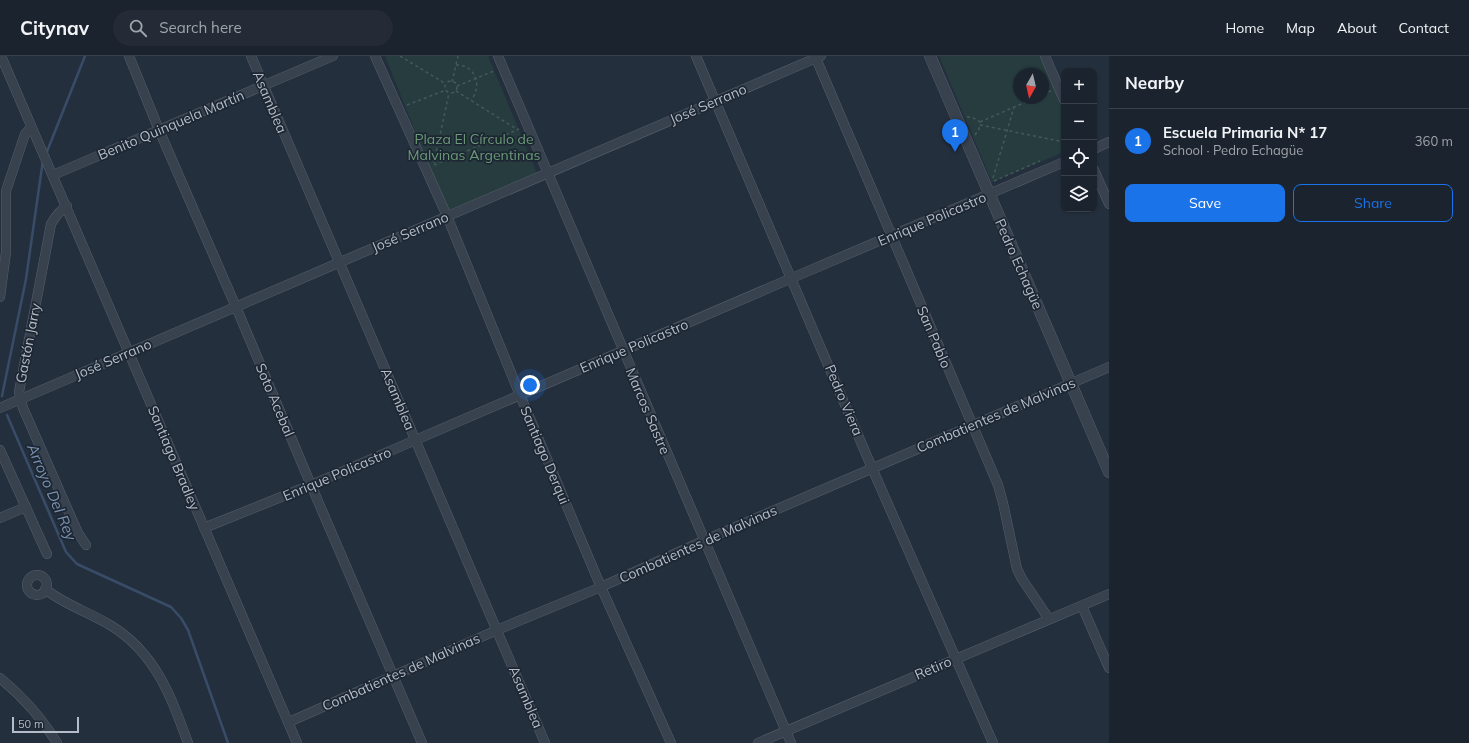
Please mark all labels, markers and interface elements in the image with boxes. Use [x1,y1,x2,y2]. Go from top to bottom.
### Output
search box [113,10,393,46]
text: Citynav [20,16,89,40]
icon: search [127,17,149,39]
text: Search here [159,18,242,37]
text: Home [1225,19,1264,37]
text: Map [1286,19,1315,37]
text: About [1337,19,1377,37]
text: Contact [1399,19,1449,37]
street label: Asamblea [249,68,291,136]
north arrow [1013,68,1049,104]
map controls [1061,68,1097,212]
button: + [1061,68,1097,104]
text: Nearby [1125,72,1184,93]
street label: José Serrano [667,80,749,128]
street label: Benito Quinquela Martín [95,86,247,164]
button: − [1061,104,1097,140]
pin: 1 [942,119,968,152]
text: Escuela Primaria N* 17 [1163,123,1327,142]
park label: Plaza El Círculo de Malvinas Argentinas [407,130,541,164]
text: 1 [1134,133,1142,149]
text: 360 m [1415,133,1453,149]
button: locate [1061,140,1097,176]
text: School · Pedro Echagüe [1163,142,1303,158]
button: layers [1061,176,1097,212]
button: Save [1125,184,1285,222]
button: Share [1293,184,1453,222]
street label: Enrique Policastro [875,188,989,250]
street label: José Serrano [369,208,451,256]
street label: Pedro Echagüe [991,216,1047,312]
street label: Gastón Jarry [11,301,45,385]
street label: San Pablo [913,303,955,371]
street label: Enrique Policastro [577,315,691,377]
street label: José Serrano [72,335,154,383]
street label: Soto Acebal [251,361,299,439]
street label: Pedro Viera [821,362,867,438]
street label: Asamblea [377,365,419,433]
street label: Marcos Sastre [622,365,674,457]
street label: Combatientes de Malvinas [914,373,1078,457]
your location [520,375,540,395]
street label: Santiago Bradley [144,403,204,513]
street label: Santiago Derqui [516,403,574,507]
water label: Arroyo Del Rey [23,440,81,544]
street label: Enrique Policastro [280,443,394,505]
street label: Combatientes de Malvinas [616,501,780,587]
street label: Combatientes de Malvinas [319,629,483,715]
street label: Retiro [912,652,954,684]
street label: Asamblea [505,663,547,731]
scale bar [12,715,79,734]
text: 50 m [18,717,44,731]

